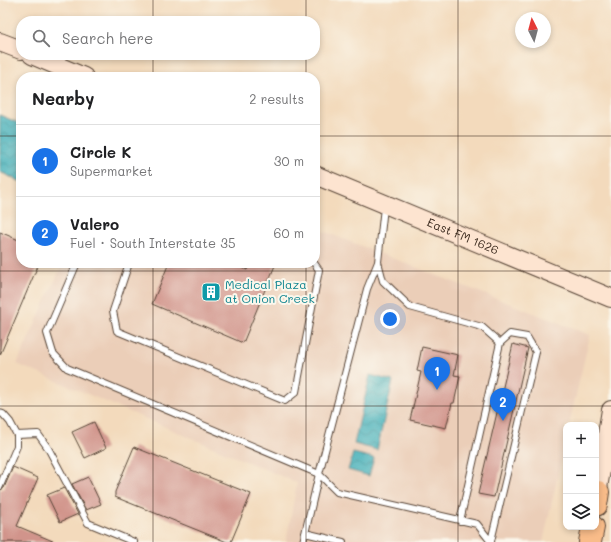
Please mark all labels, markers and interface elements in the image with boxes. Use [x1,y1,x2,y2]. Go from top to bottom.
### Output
north arrow [515,12,551,48]
search box [16,16,320,60]
icon: search [30,27,52,49]
text: Search here [62,28,153,48]
text: Nearby [32,87,94,109]
text: 2 results [249,90,304,107]
text: Circle K [70,142,131,162]
text: 1 [42,152,48,169]
text: 30 m [274,152,304,169]
text: Supermarket [70,162,153,179]
street label: East FM 1626 [425,213,501,257]
text: Valero [70,214,119,234]
text: 2 [41,224,49,241]
text: 60 m [274,224,304,241]
text: Fuel · South Interstate 35 [70,234,235,251]
place label: Medical Plaza at Onion Creek [225,276,315,306]
building icon: Medical Plaza at Onion Creek [200,281,222,303]
your location [380,309,400,329]
pin: 1 [424,357,450,390]
pin: 2 [490,388,516,421]
map controls [563,422,599,530]
button: + [563,422,599,458]
button: − [563,458,599,494]
button: layers [563,494,599,530]

